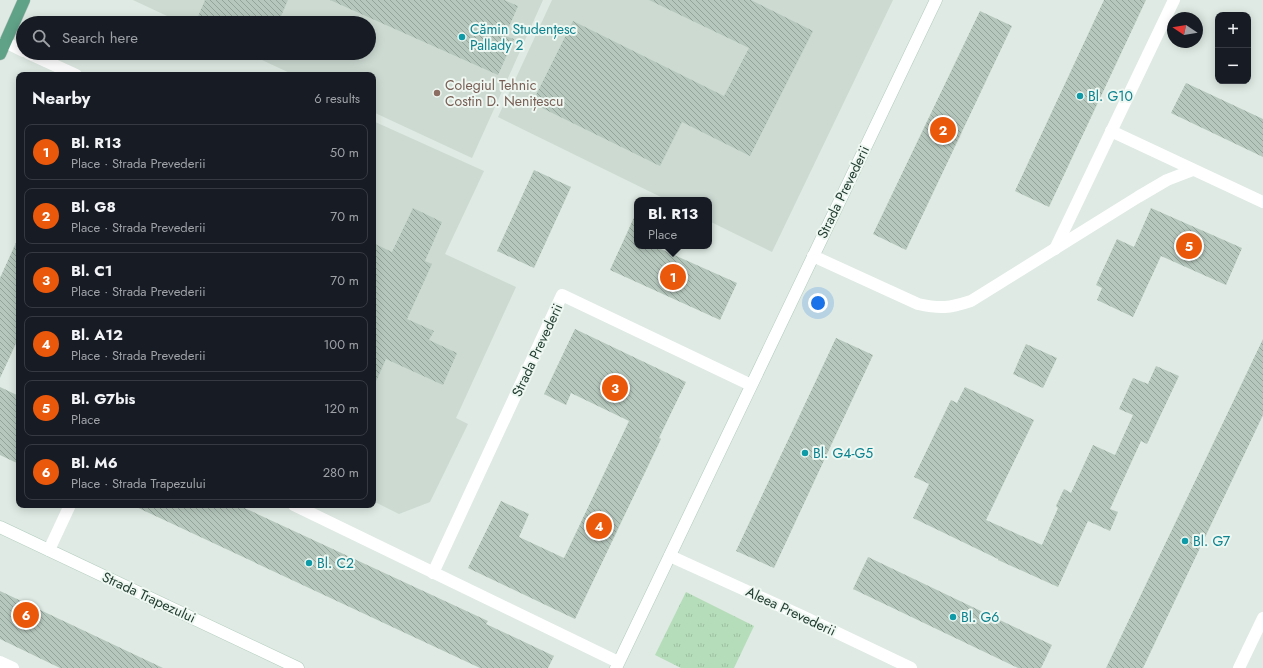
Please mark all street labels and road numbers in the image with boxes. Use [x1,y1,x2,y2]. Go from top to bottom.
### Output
street label: Strada Prevederii [812,142,874,242]
street label: Strada Prevederii [507,300,567,400]
street label: Strada Trapezului [99,567,199,627]
street label: Aleea Prevederii [743,581,839,641]

